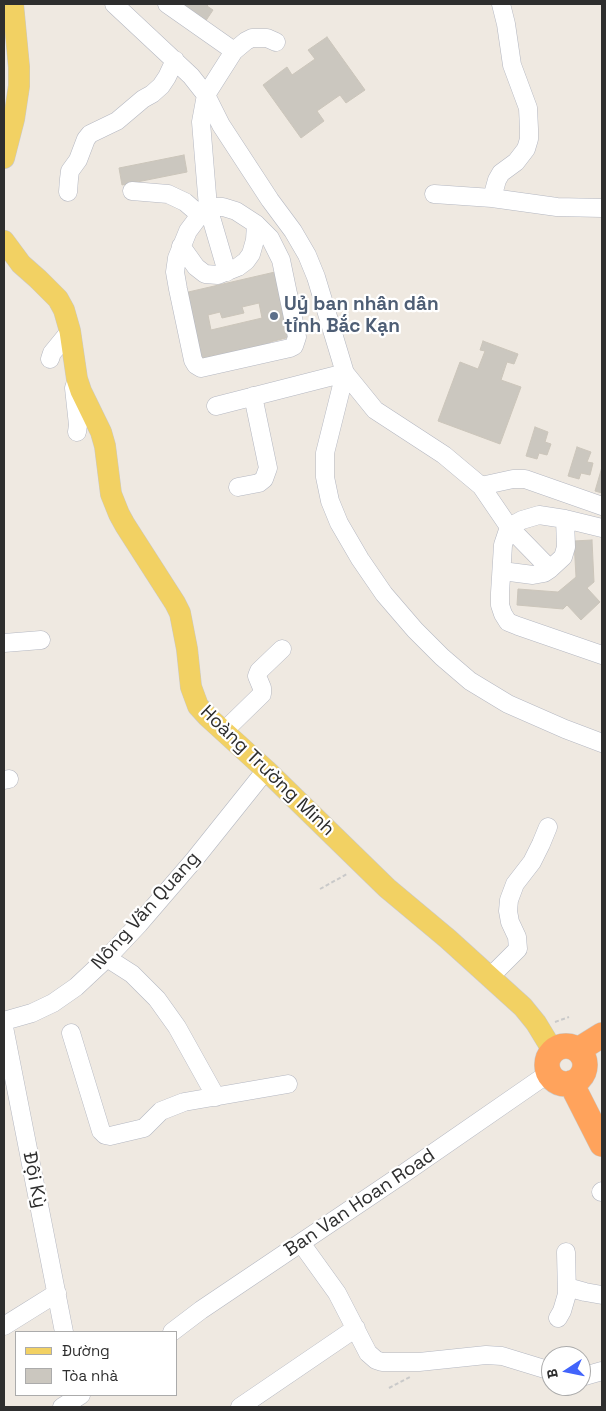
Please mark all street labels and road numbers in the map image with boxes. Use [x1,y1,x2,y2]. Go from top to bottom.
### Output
street label: Hoàng Trường Minh [195,701,339,841]
street label: Nông Văn Quang [87,847,205,975]
street label: Ban Van Hoan Road [280,1144,440,1262]
street label: Đội Kỳ [17,1150,51,1210]

